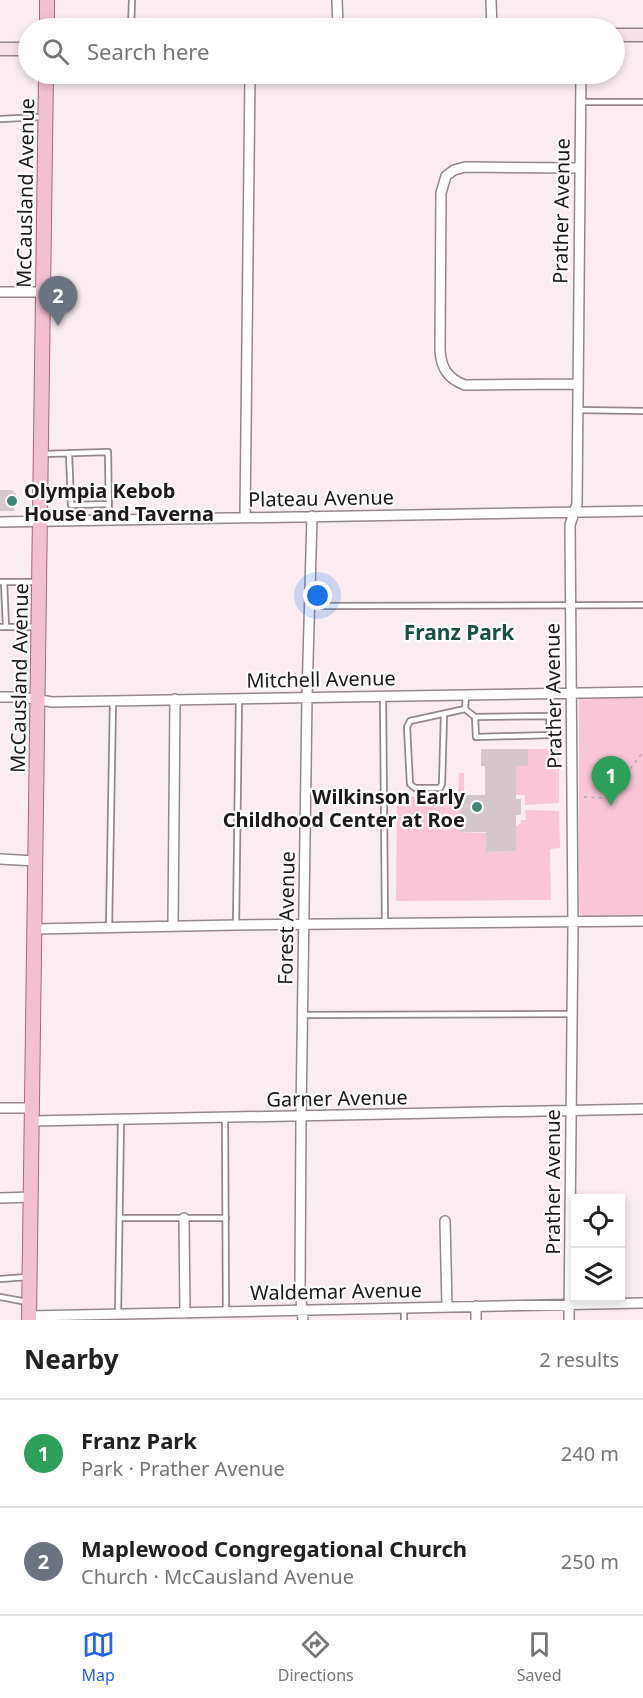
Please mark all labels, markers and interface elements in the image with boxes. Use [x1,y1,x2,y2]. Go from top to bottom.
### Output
search box [18,18,625,84]
icon: search [39,35,72,68]
text: Search here [87,36,209,66]
street label: McCausland Avenue [10,98,40,288]
street label: Prather Avenue [546,138,576,284]
pin: 2 [38,276,78,326]
place label: Olympia Kebob House and Taverna [24,477,214,527]
street label: Plateau Avenue [248,483,394,513]
marker: Olympia Kebob House and Taverna [5,494,19,508]
your location [303,581,332,610]
street label: McCausland Avenue [4,583,34,773]
district label: Franz Park [404,618,515,646]
street label: Prather Avenue [538,623,568,769]
street label: Mitchell Avenue [246,664,396,694]
pin: 1 [592,756,630,806]
place label: Wilkinson Early Childhood Center at Roe [223,783,466,833]
marker: Wilkinson Early Childhood Center at Roe [470,800,484,814]
street label: Forest Avenue [271,851,301,985]
street label: Garner Avenue [266,1083,408,1113]
street label: Prather Avenue [539,1109,566,1255]
map controls [571,1194,625,1302]
button: locate [571,1194,625,1248]
button: layers [571,1248,625,1302]
street label: Waldemar Avenue [250,1276,422,1306]
text: Nearby [24,1341,119,1377]
text: 2 results [539,1346,619,1373]
text: Franz Park [81,1425,197,1455]
text: 1 [38,1440,49,1467]
text: 240 m [561,1440,619,1467]
text: Park · Prather Avenue [81,1455,285,1482]
text: Maplewood Congregational Church [81,1533,467,1563]
text: 2 [38,1548,49,1575]
text: 250 m [561,1548,619,1575]
text: Church · McCausland Avenue [81,1563,354,1590]
tab: Map [81,1628,115,1686]
tab: Directions [278,1628,354,1686]
tab: Saved [517,1628,561,1686]

